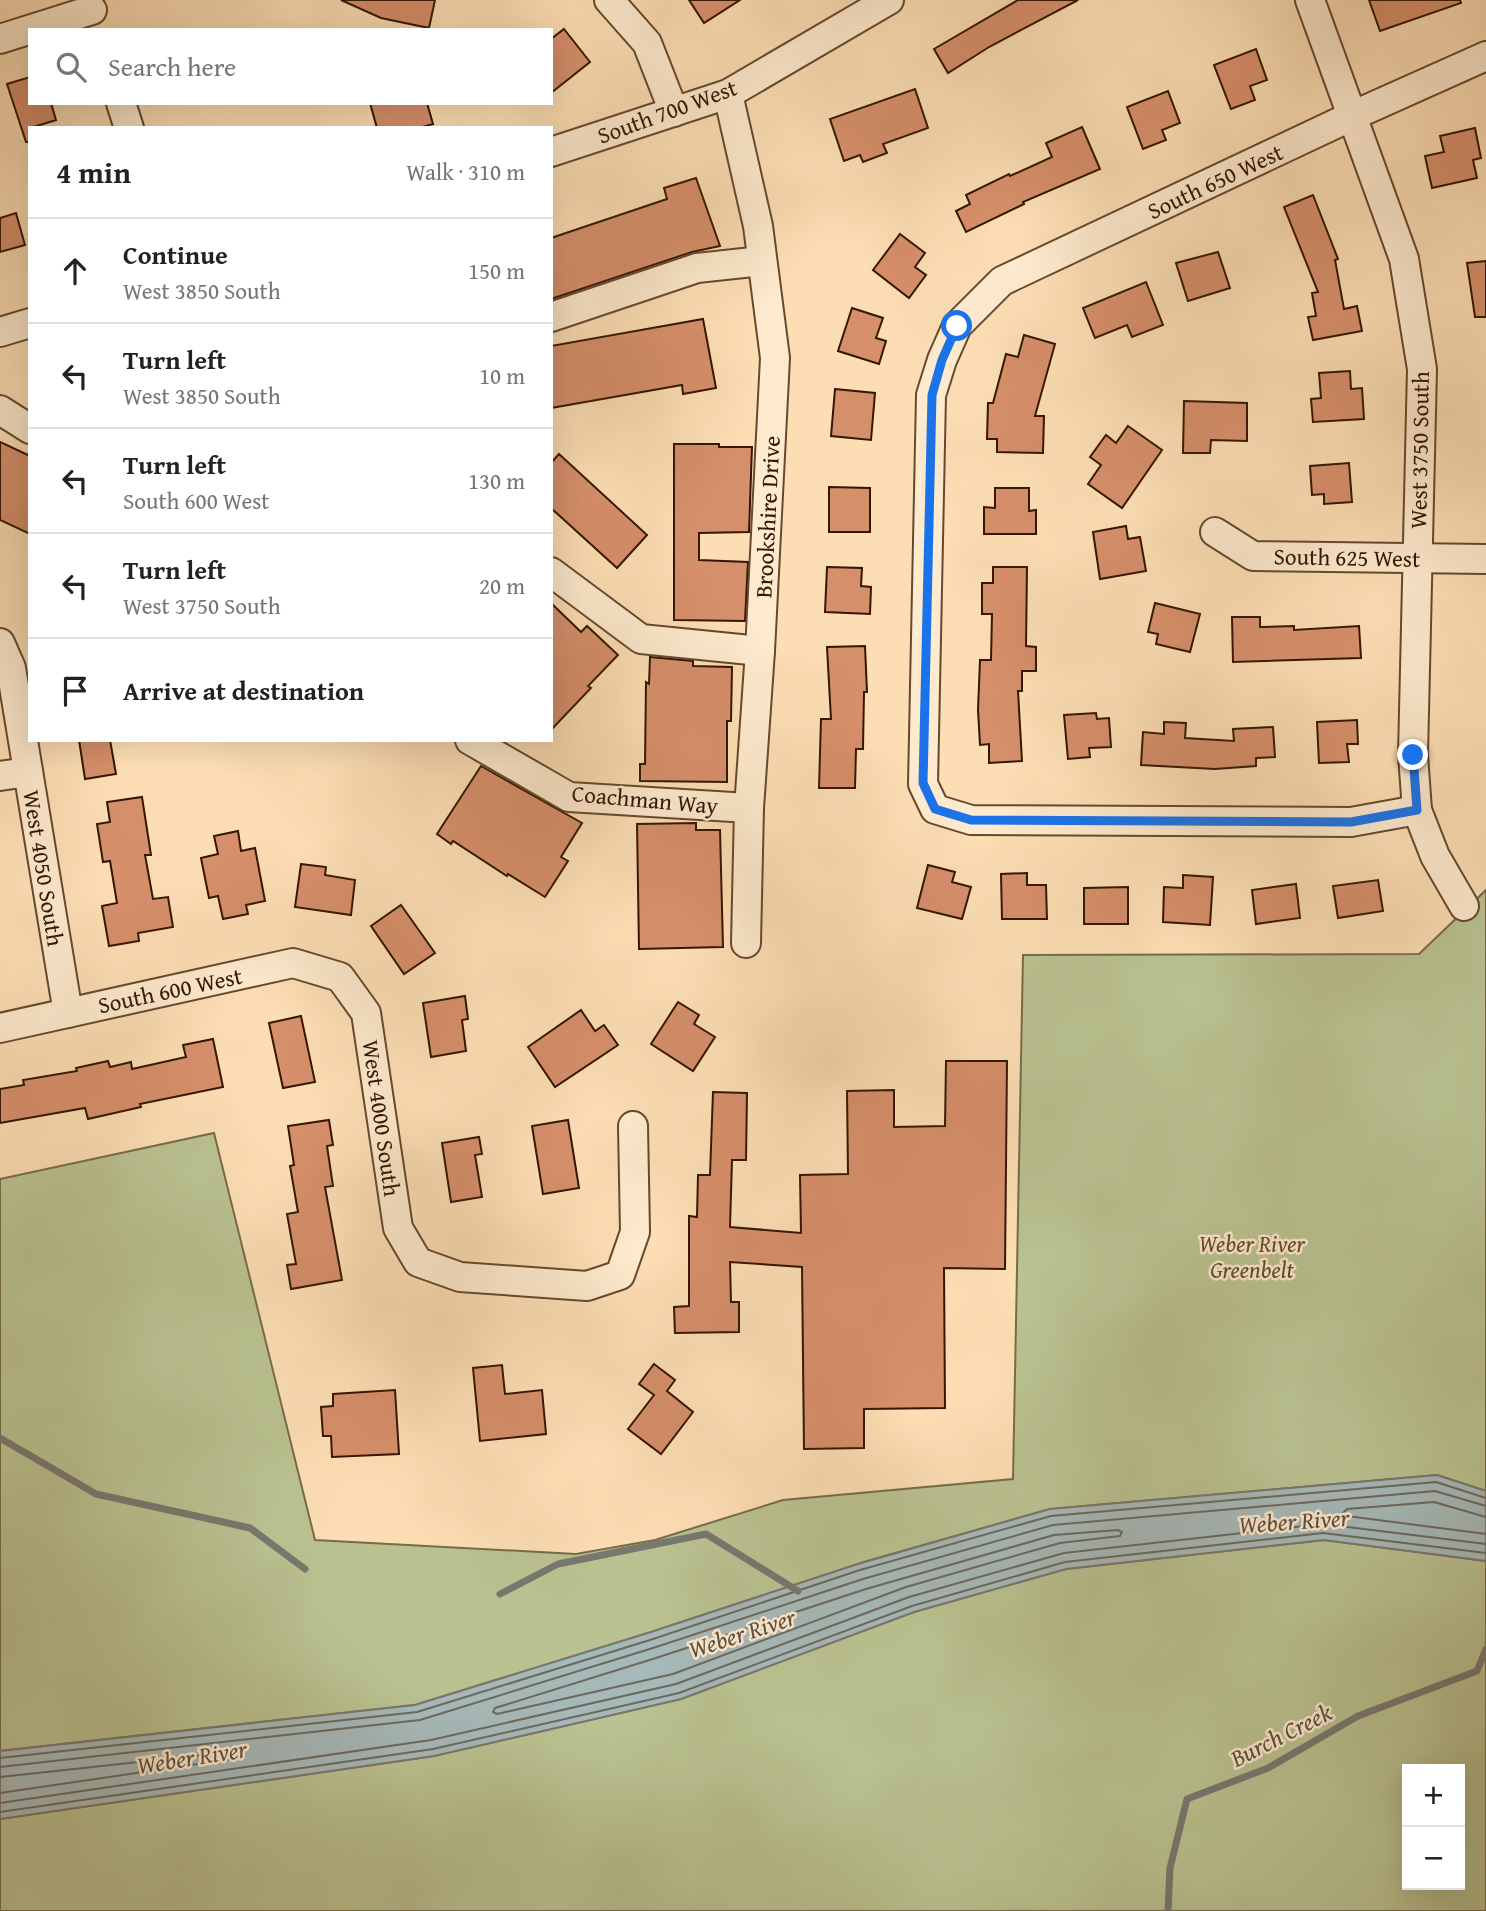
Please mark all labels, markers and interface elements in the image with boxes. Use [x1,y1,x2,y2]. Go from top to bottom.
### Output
search box [28,28,553,105]
text: Search here [108,47,236,86]
icon: search [52,48,90,86]
street label: South 700 West [593,70,741,152]
street label: South 650 West [1142,135,1288,227]
text: 4 min [56,150,131,194]
text: Walk · 310 m [406,155,525,188]
text: Continue [123,235,228,274]
icon: ahead [56,252,94,290]
text: 150 m [468,254,525,287]
text: West 3850 South [123,274,281,307]
route start [941,310,972,341]
text: Turn left [123,340,226,379]
icon: left [56,357,94,395]
text: 10 m [479,359,525,392]
street label: West 3750 South [1401,371,1437,529]
text: West 3850 South [123,379,281,412]
street label: Brookshire Drive [746,435,788,599]
text: Turn left [123,445,226,484]
icon: left [56,462,94,500]
text: 130 m [468,464,525,497]
text: South 600 West [123,484,270,517]
street label: South 625 West [1273,539,1421,575]
text: Turn left [123,550,226,589]
icon: left [56,567,94,605]
text: 20 m [479,569,525,602]
text: West 3750 South [123,589,281,622]
text: Arrive at destination [123,671,364,710]
icon: arrive [56,672,94,710]
route end [1397,739,1428,770]
street label: Coachman Way [571,776,720,822]
street label: West 4050 South [15,788,73,948]
street label: South 600 West [95,959,245,1021]
street label: West 4000 South [355,1038,409,1198]
park label: Weber River Greenbelt [1199,1227,1307,1286]
water label: Weber River [1238,1500,1352,1542]
water label: Weber River [684,1599,801,1667]
water label: Burch Creek [1223,1695,1338,1776]
water label: Weber River [135,1731,251,1783]
map controls [1402,1764,1465,1890]
button: + [1402,1764,1465,1827]
button: − [1402,1827,1465,1890]

